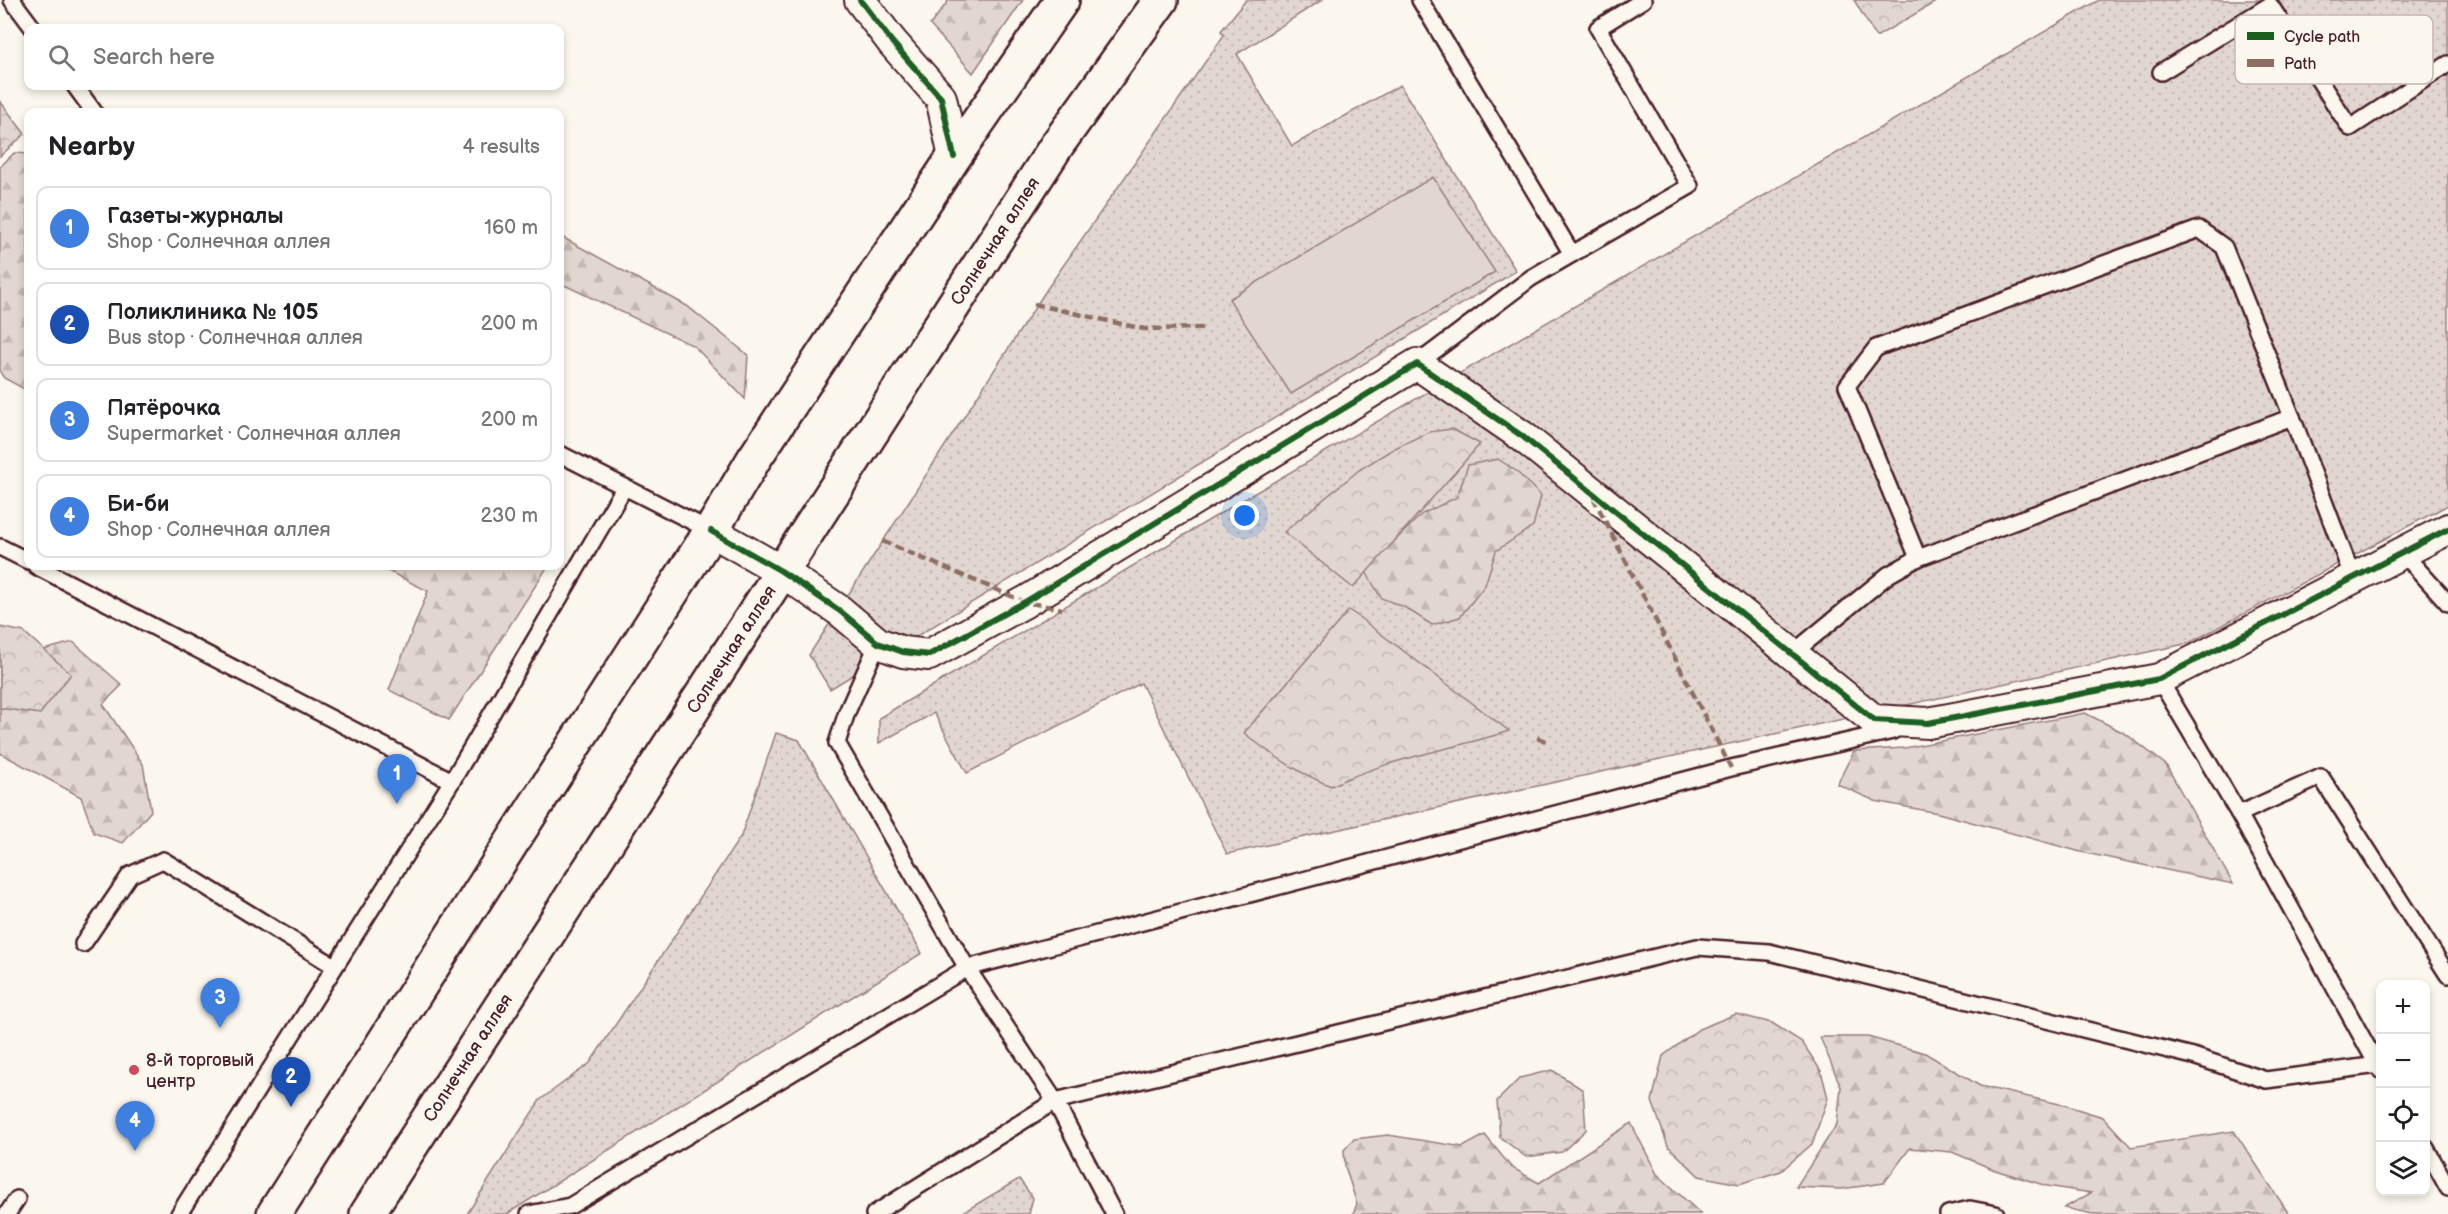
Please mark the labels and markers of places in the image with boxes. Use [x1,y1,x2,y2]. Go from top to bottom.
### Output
pin: 1 [378,754,416,804]
pin: 3 [200,978,240,1028]
place label: 8-й торговый центр [146,1050,254,1092]
pin: 2 [272,1058,310,1107]
marker: 8-й торговый центр [127,1063,141,1077]
pin: 4 [116,1102,154,1151]

